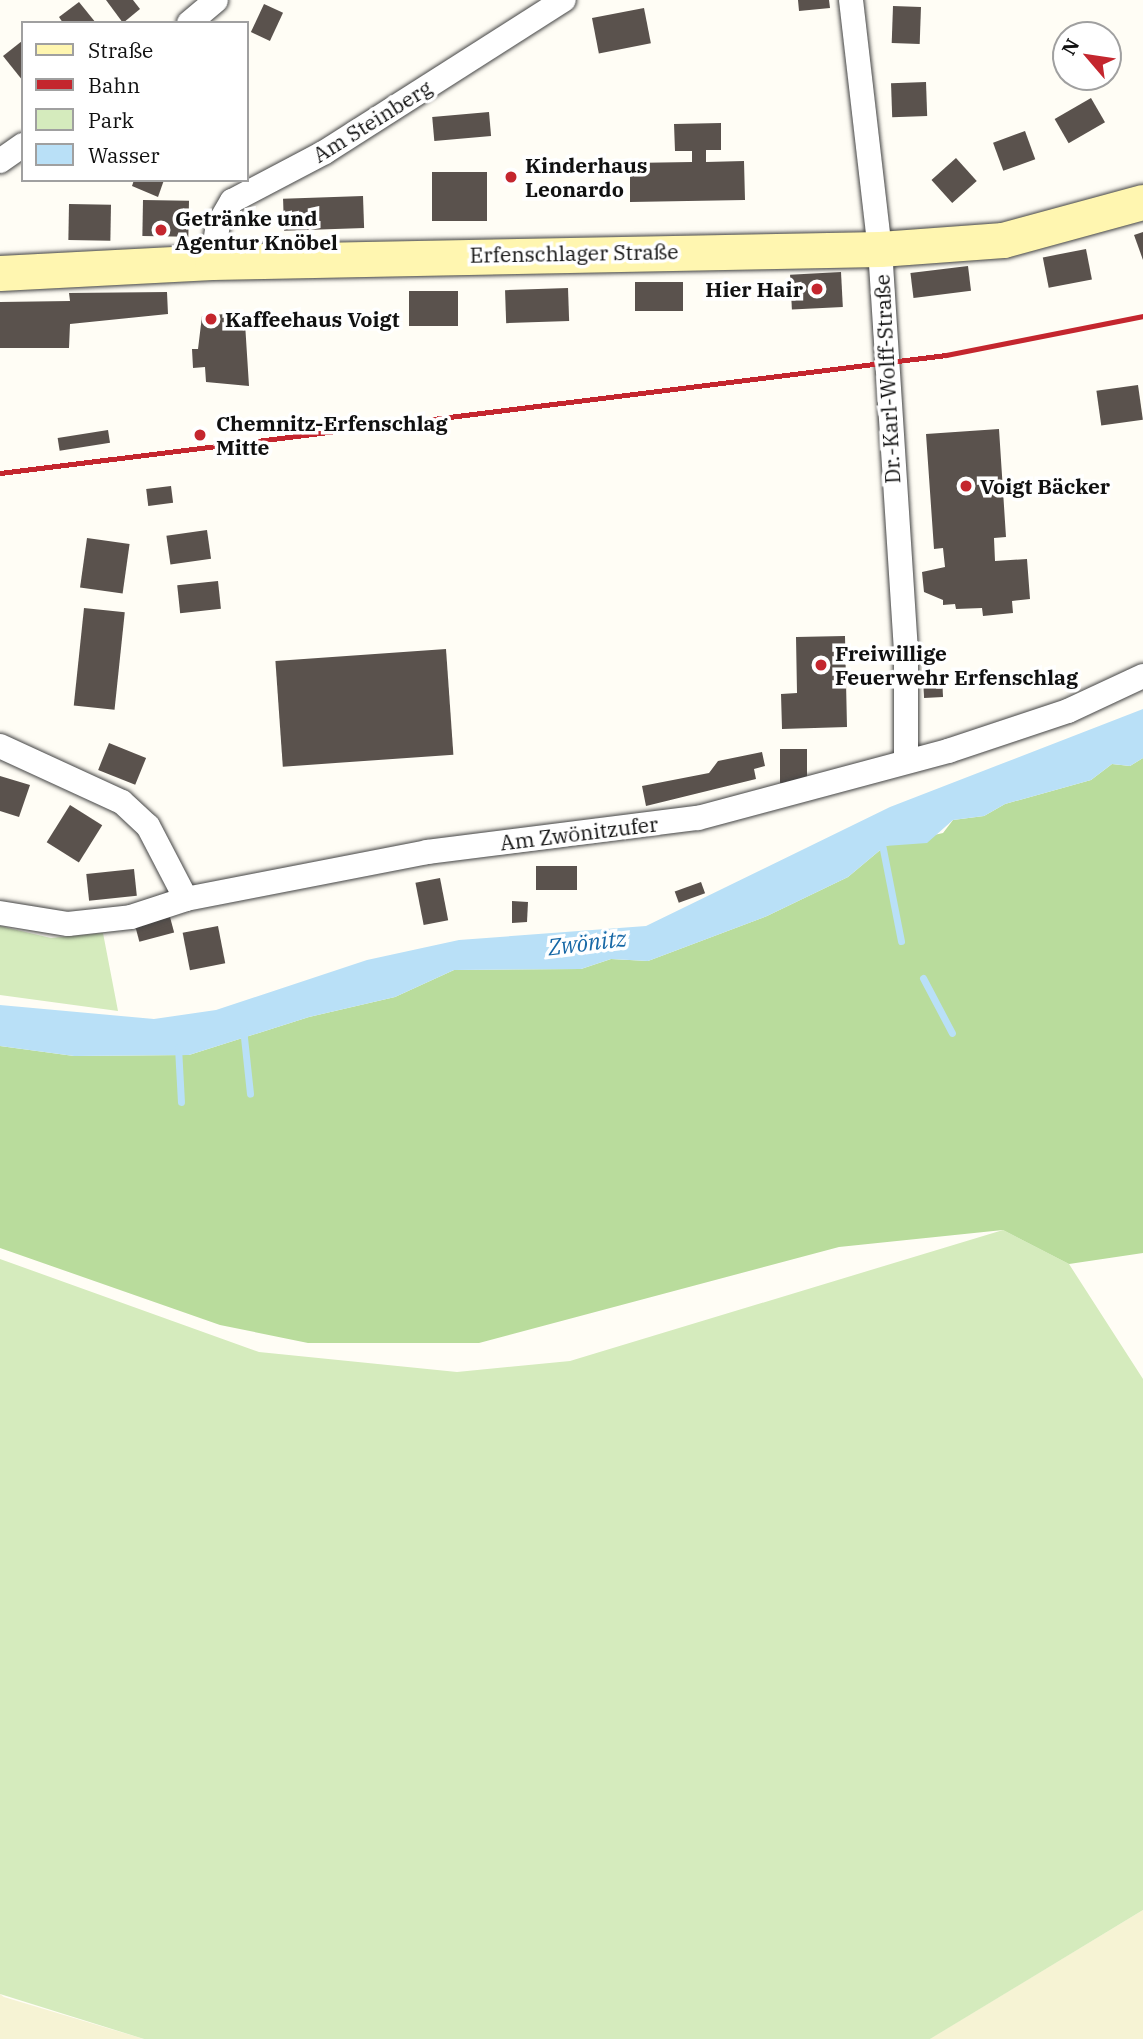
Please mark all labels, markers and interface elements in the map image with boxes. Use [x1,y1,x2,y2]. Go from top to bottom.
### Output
legend [21,21,248,182]
north arrow [1052,21,1122,91]
text: N [1056,34,1085,59]
text: Straße [88,36,153,64]
text: Bahn [88,71,140,99]
street label: Am Steinberg [308,75,436,167]
text: Park [88,106,134,134]
text: Wasser [88,141,159,169]
place label: Kinderhaus Leonardo [525,152,647,202]
marker: Kinderhaus Leonardo [503,169,519,185]
place label: Getränke und Agentur Knöbel [175,205,338,255]
marker: Getränke und Agentur Knöbel [153,222,169,238]
street label: Erfenschlager Straße [469,239,679,267]
street label: Dr.-Karl-Wolff-Straße [869,274,905,484]
place label: Hier Hair [705,276,803,302]
marker: Hier Hair [809,281,825,297]
place label: Kaffeehaus Voigt [225,306,400,332]
marker: Kaffeehaus Voigt [203,311,219,327]
place label: Chemnitz-Erfenschlag Mitte [216,410,448,460]
marker: Chemnitz-Erfenschlag Mitte [190,425,210,445]
place label: Voigt Bäcker [980,473,1110,499]
marker: Voigt Bäcker [958,478,974,494]
place label: Freiwillige Feuerwehr Erfenschlag [835,640,1078,690]
marker: Freiwillige Feuerwehr Erfenschlag [813,657,829,673]
street label: Am Zwönitzufer [499,811,659,855]
water label: Zwönitz [546,924,628,960]

